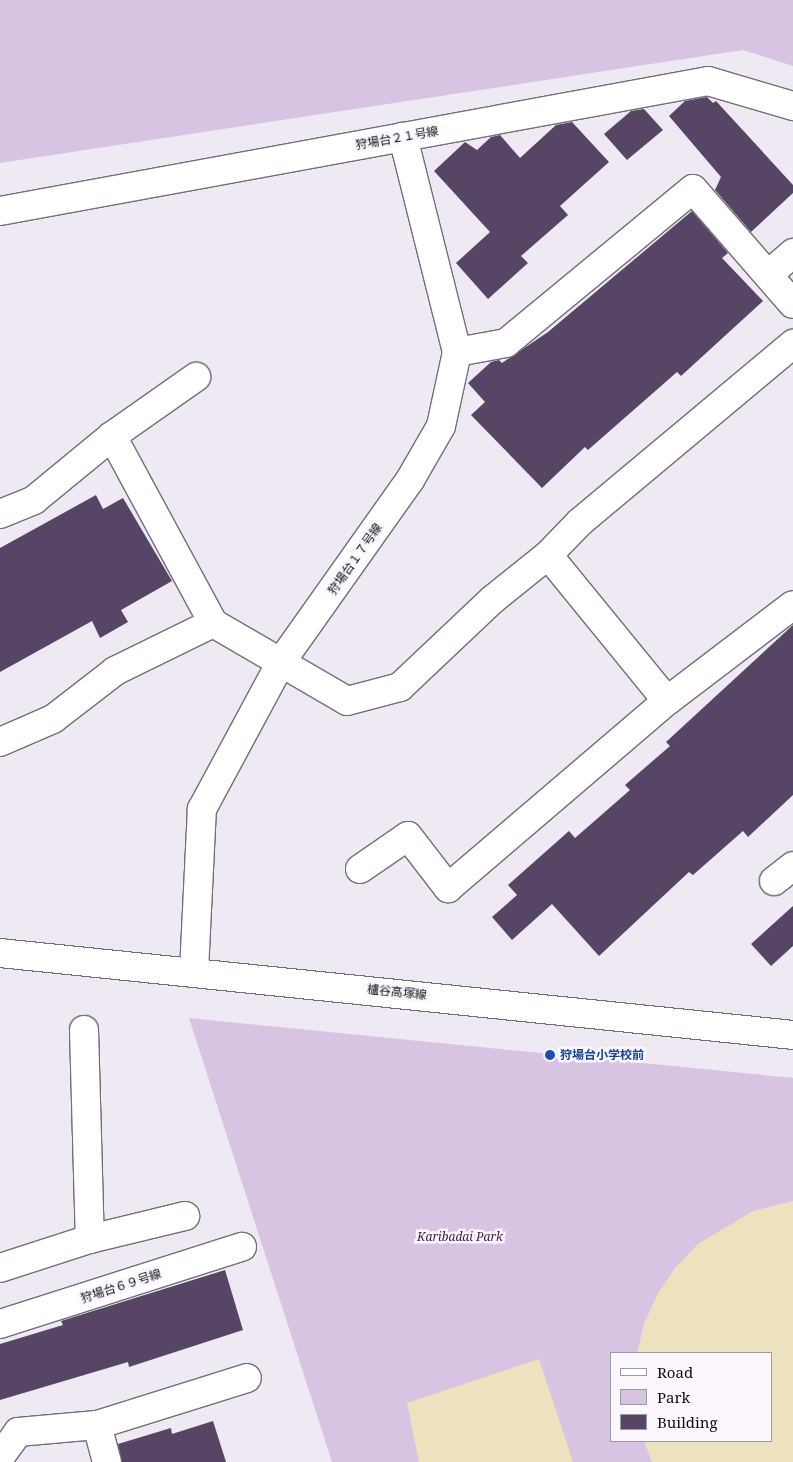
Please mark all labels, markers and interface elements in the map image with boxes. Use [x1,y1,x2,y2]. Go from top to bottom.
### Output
street label: 狩場台２１号線 [354,124,440,152]
street label: 狩場台１７号線 [325,520,385,598]
street label: 櫨谷高塚線 [366,982,428,1002]
place label: 狩場台小学校前 [560,1048,644,1062]
marker: 狩場台小学校前 [544,1049,556,1061]
park label: Karibadai Park [417,1230,503,1244]
street label: 狩場台６９号線 [79,1266,163,1306]
legend [610,1352,773,1442]
text: Road [657,1362,693,1382]
text: Park [657,1387,690,1407]
text: Building [657,1412,718,1432]

